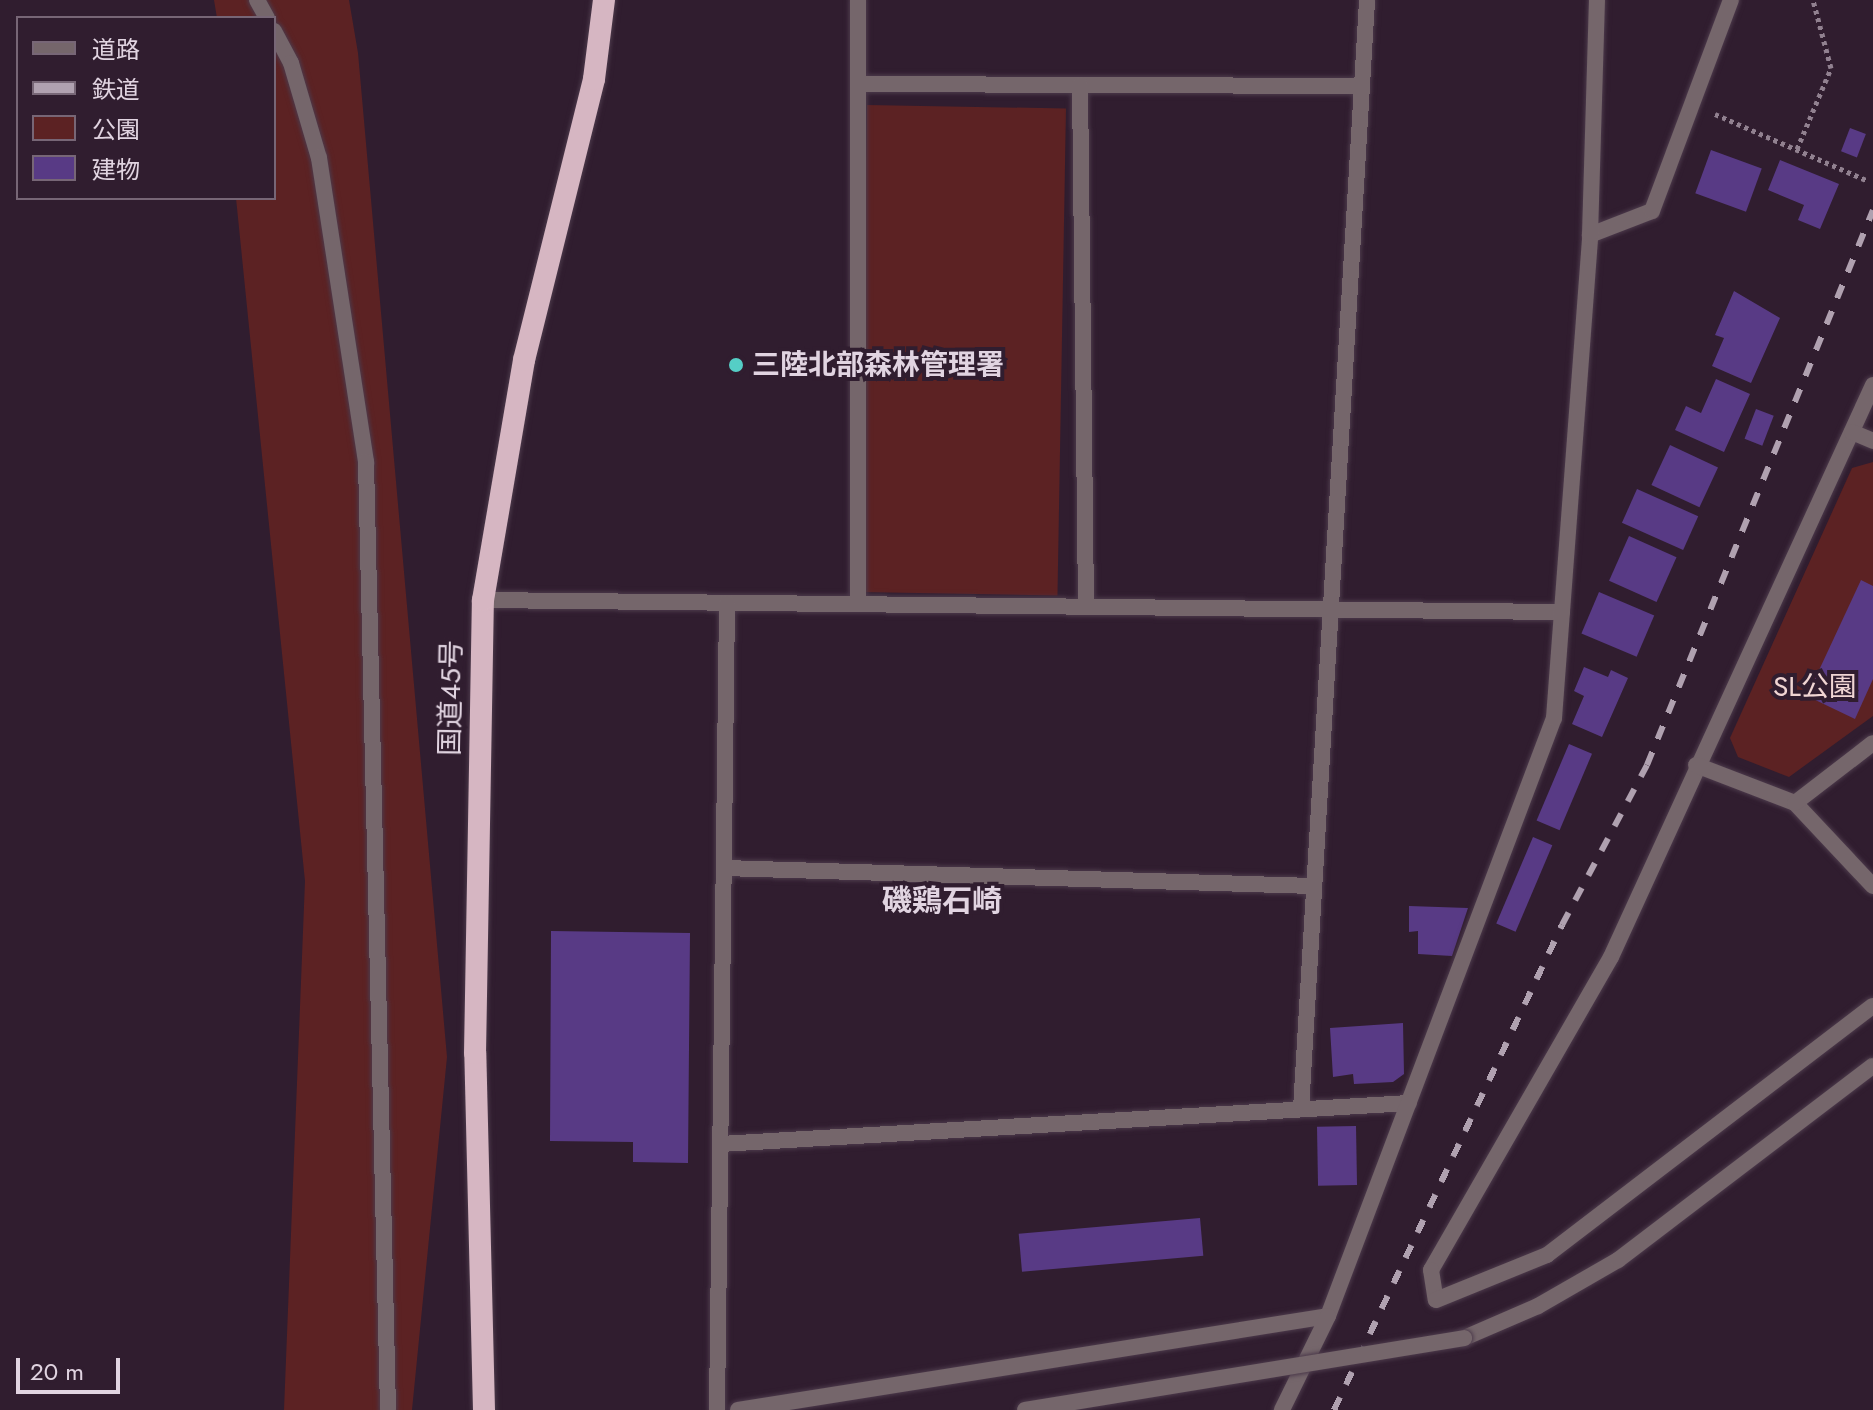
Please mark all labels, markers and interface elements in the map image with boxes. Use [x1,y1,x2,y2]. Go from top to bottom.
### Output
legend [16,16,276,200]
text: 道路 [92,32,140,67]
text: 鉄道 [92,72,140,107]
text: 公園 [92,112,140,147]
text: 建物 [92,152,140,187]
place label: 三陸北部森林管理署 [752,348,1004,382]
marker: 三陸北部森林管理署 [727,356,745,374]
street label: 国道45号 [433,640,469,756]
park label: SL公園 [1773,670,1857,704]
district label: 磯鶏石崎 [882,883,1002,919]
scale bar [20,1342,124,1392]
text: 20 m [30,1354,84,1389]

